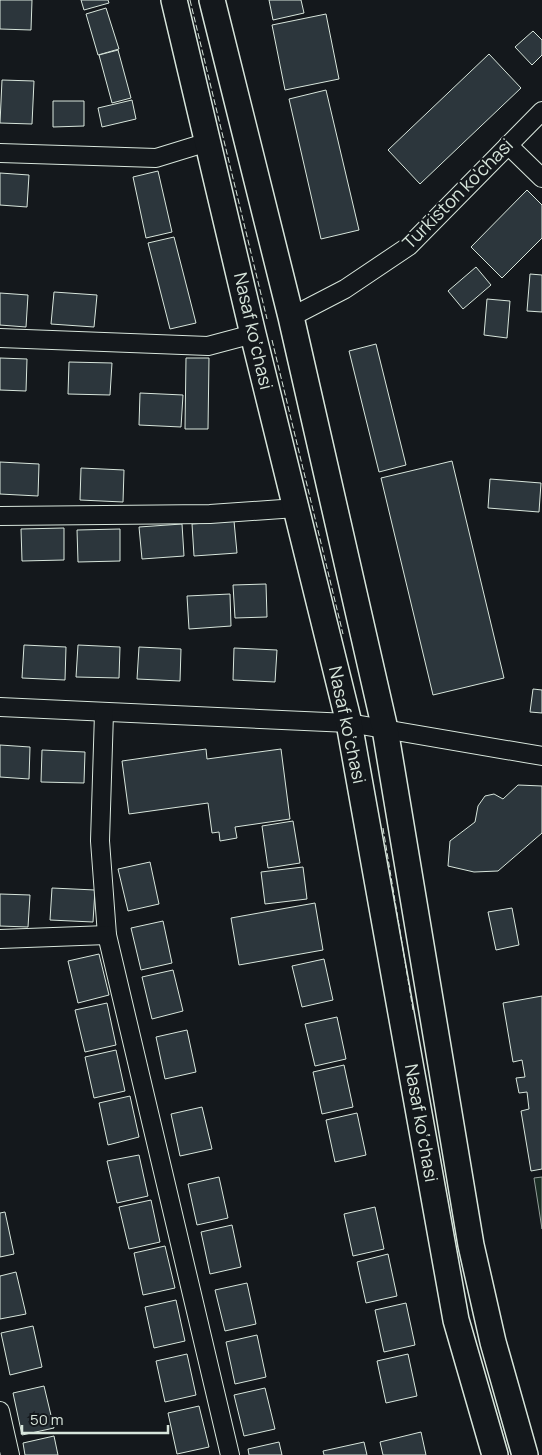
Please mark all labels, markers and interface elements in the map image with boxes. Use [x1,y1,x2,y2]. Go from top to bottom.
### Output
street label: Turkiston ko'chasi [397,133,518,254]
street label: Nasaf ko‘chasi [229,270,279,392]
street label: Nasaf ko‘chasi [324,664,372,786]
street label: Nasaf ko‘chasi [400,1062,444,1184]
scale bar [22,1402,169,1434]
text: 50 m [30,1409,64,1430]

